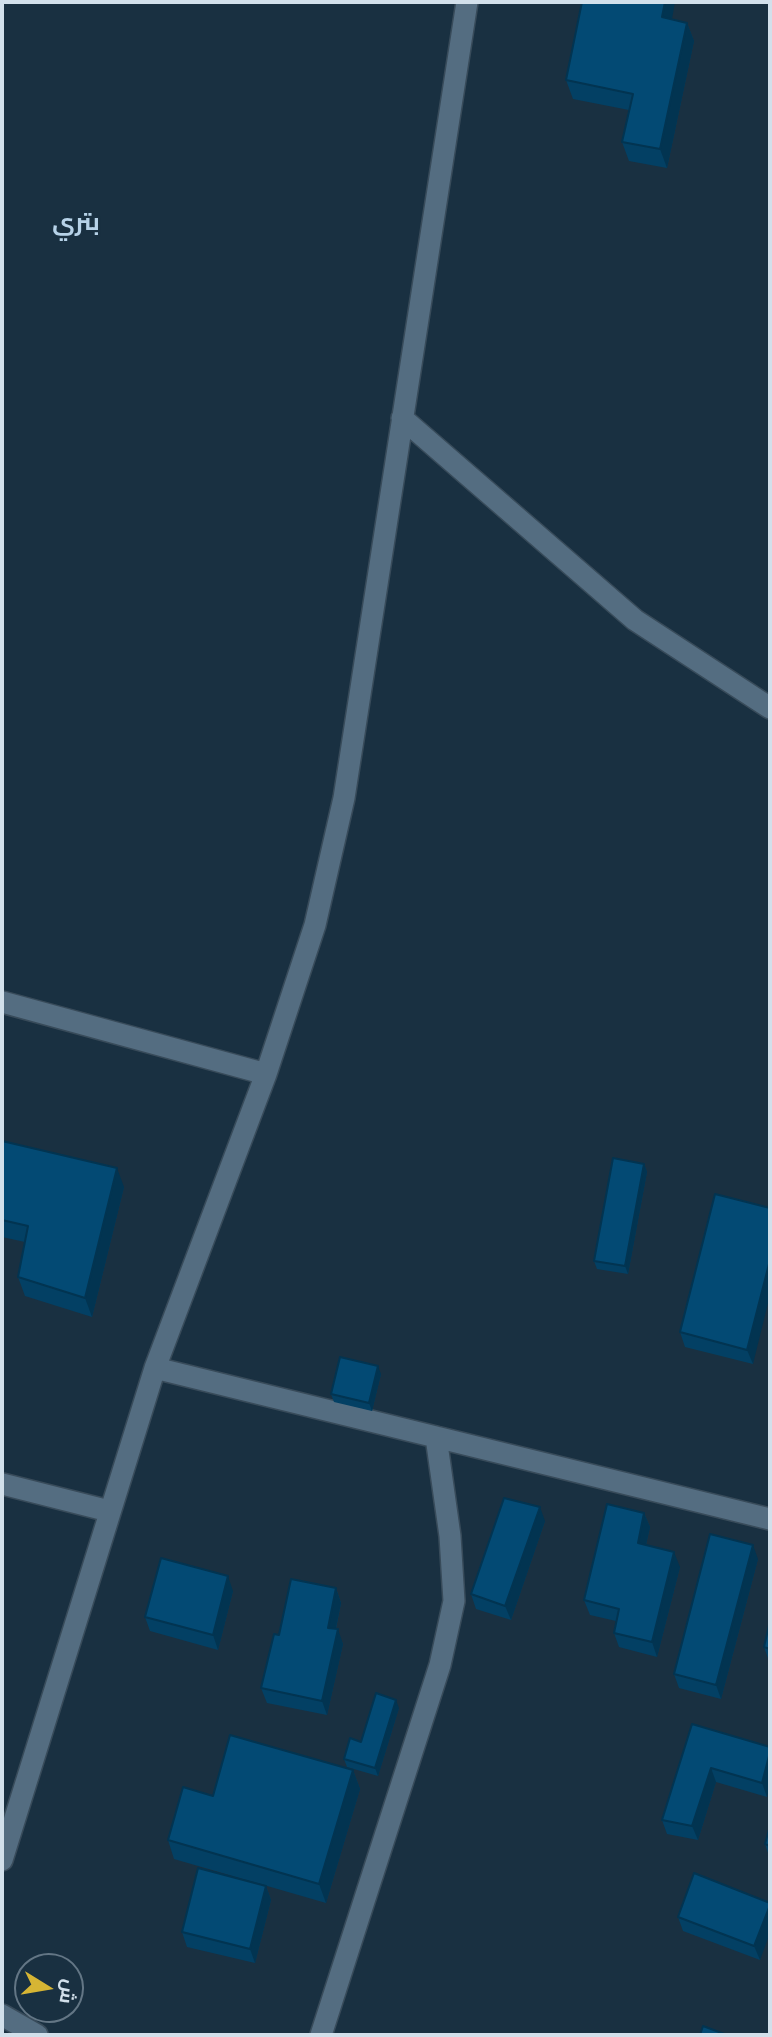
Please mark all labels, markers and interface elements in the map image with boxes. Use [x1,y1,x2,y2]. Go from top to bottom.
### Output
district label: بتري [52,210,100,238]
north arrow [14,1953,84,2023]
text: ش [53,1977,84,2006]

